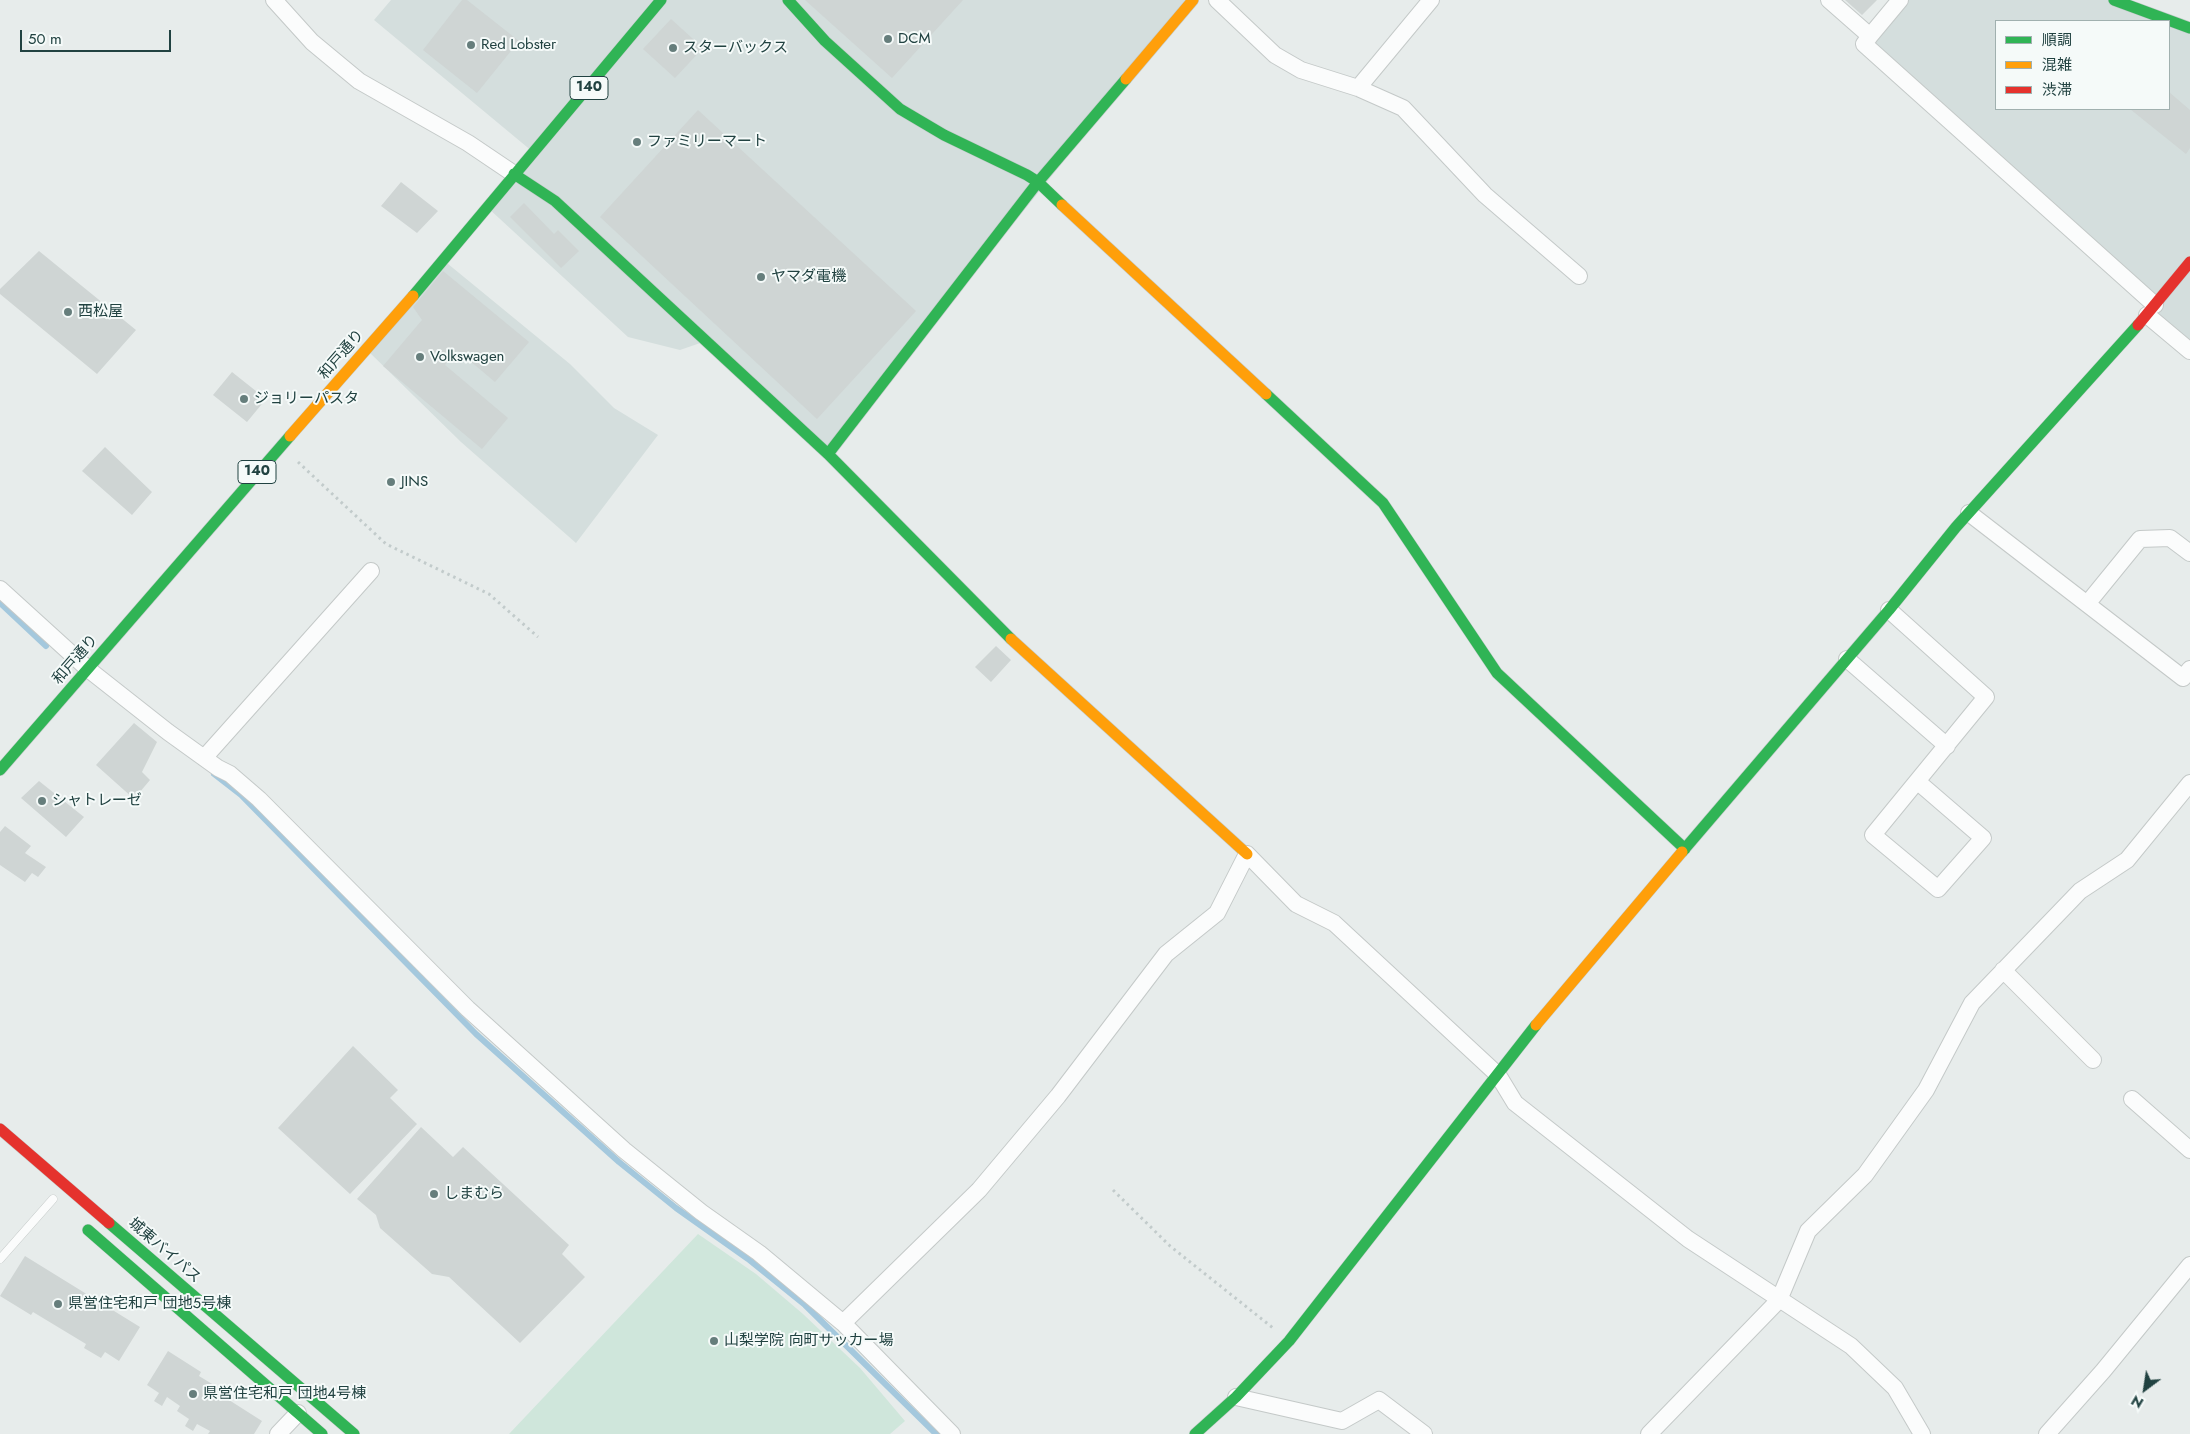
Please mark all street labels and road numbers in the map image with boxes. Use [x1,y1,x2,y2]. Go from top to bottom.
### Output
road number: 140 [570,76,608,100]
street label: 和戸通り [316,326,368,384]
road number: 140 [238,461,276,484]
street label: 和戸通り [50,631,102,689]
street label: 城東バイパス [124,1215,204,1287]

